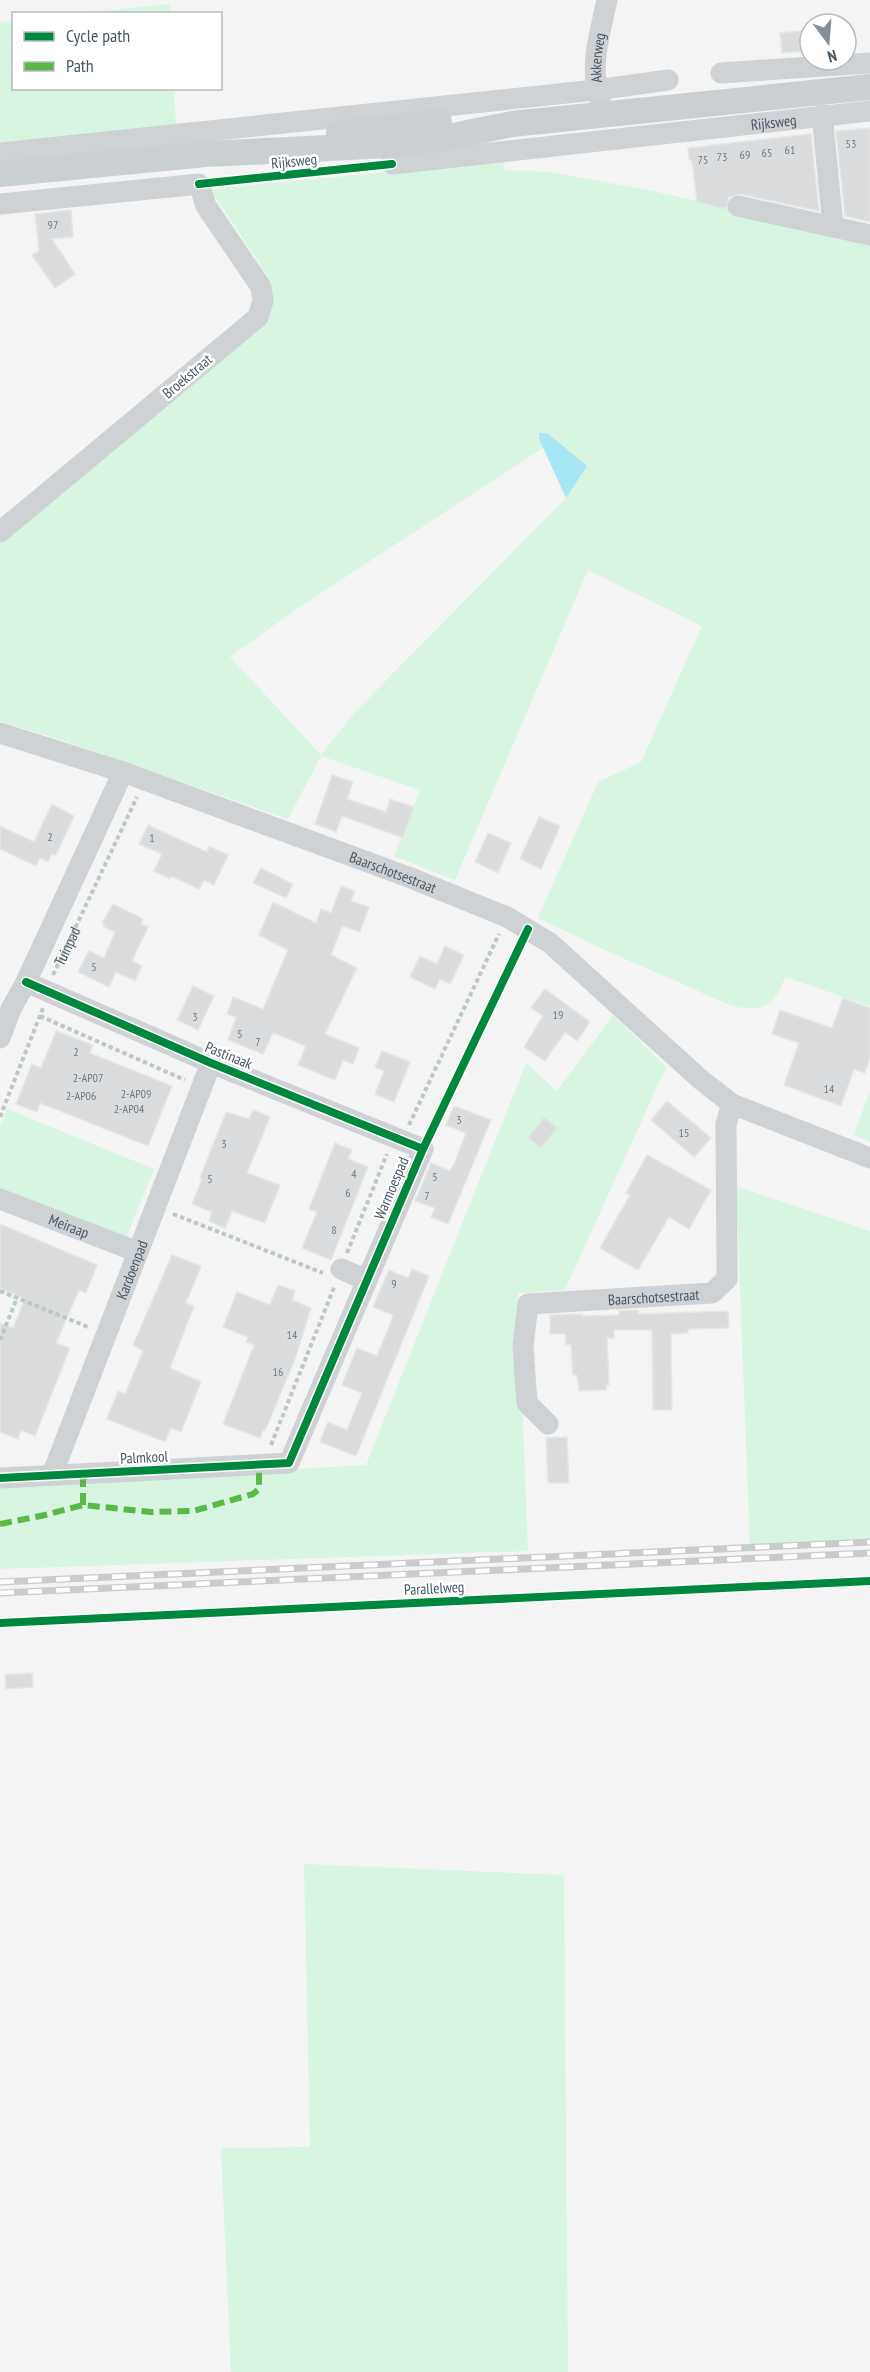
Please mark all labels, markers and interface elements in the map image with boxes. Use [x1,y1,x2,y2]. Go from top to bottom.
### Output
legend [12,12,222,90]
north arrow [798,12,858,72]
text: Cycle path [66,24,130,47]
street label: Akkerweg [586,31,609,84]
text: N [825,46,839,67]
text: Path [66,54,94,77]
street label: Rijksweg [750,110,797,134]
house number: 53 [846,136,856,151]
house number: 61 [785,142,795,157]
house number: 65 [762,145,772,160]
house number: 69 [740,147,750,162]
street label: Rijksweg [270,149,318,173]
house number: 73 [717,149,727,164]
house number: 75 [698,152,708,167]
house number: 97 [48,217,58,232]
street label: Broekstraat [158,350,216,402]
house number: 2 [47,829,53,844]
house number: 1 [149,830,155,845]
street label: Baarschotsestraat [347,847,440,897]
street label: Tuinpad [49,924,84,969]
house number: 5 [91,959,97,974]
house number: 19 [553,1007,563,1022]
house number: 3 [192,1009,198,1024]
house number: 5 [237,1026,243,1041]
house number: 7 [255,1034,261,1049]
street label: Pastinaak [203,1037,256,1073]
house number: 2 [73,1044,79,1059]
house number: 2-AP07 [73,1070,103,1085]
house number: 14 [824,1081,835,1096]
house number: 2-AP09 [121,1086,151,1101]
house number: 2-AP06 [66,1088,96,1103]
house number: 2-AP04 [114,1101,145,1116]
house number: 3 [456,1112,462,1127]
house number: 15 [679,1125,689,1140]
house number: 3 [221,1136,227,1151]
street label: Warmoespad [369,1154,413,1222]
house number: 4 [351,1166,357,1181]
house number: 5 [432,1169,438,1184]
house number: 5 [207,1171,213,1186]
house number: 6 [345,1185,351,1200]
house number: 7 [424,1188,430,1203]
street label: Meiraap [46,1209,92,1242]
house number: 8 [331,1222,337,1237]
street label: Kardoenpad [111,1237,151,1302]
house number: 9 [391,1276,397,1291]
street label: Baarschotsestraat [607,1284,700,1309]
house number: 14 [287,1327,298,1342]
house number: 16 [273,1364,283,1379]
street label: Palmkool [120,1446,169,1468]
street label: Parallelweg [403,1577,465,1599]

